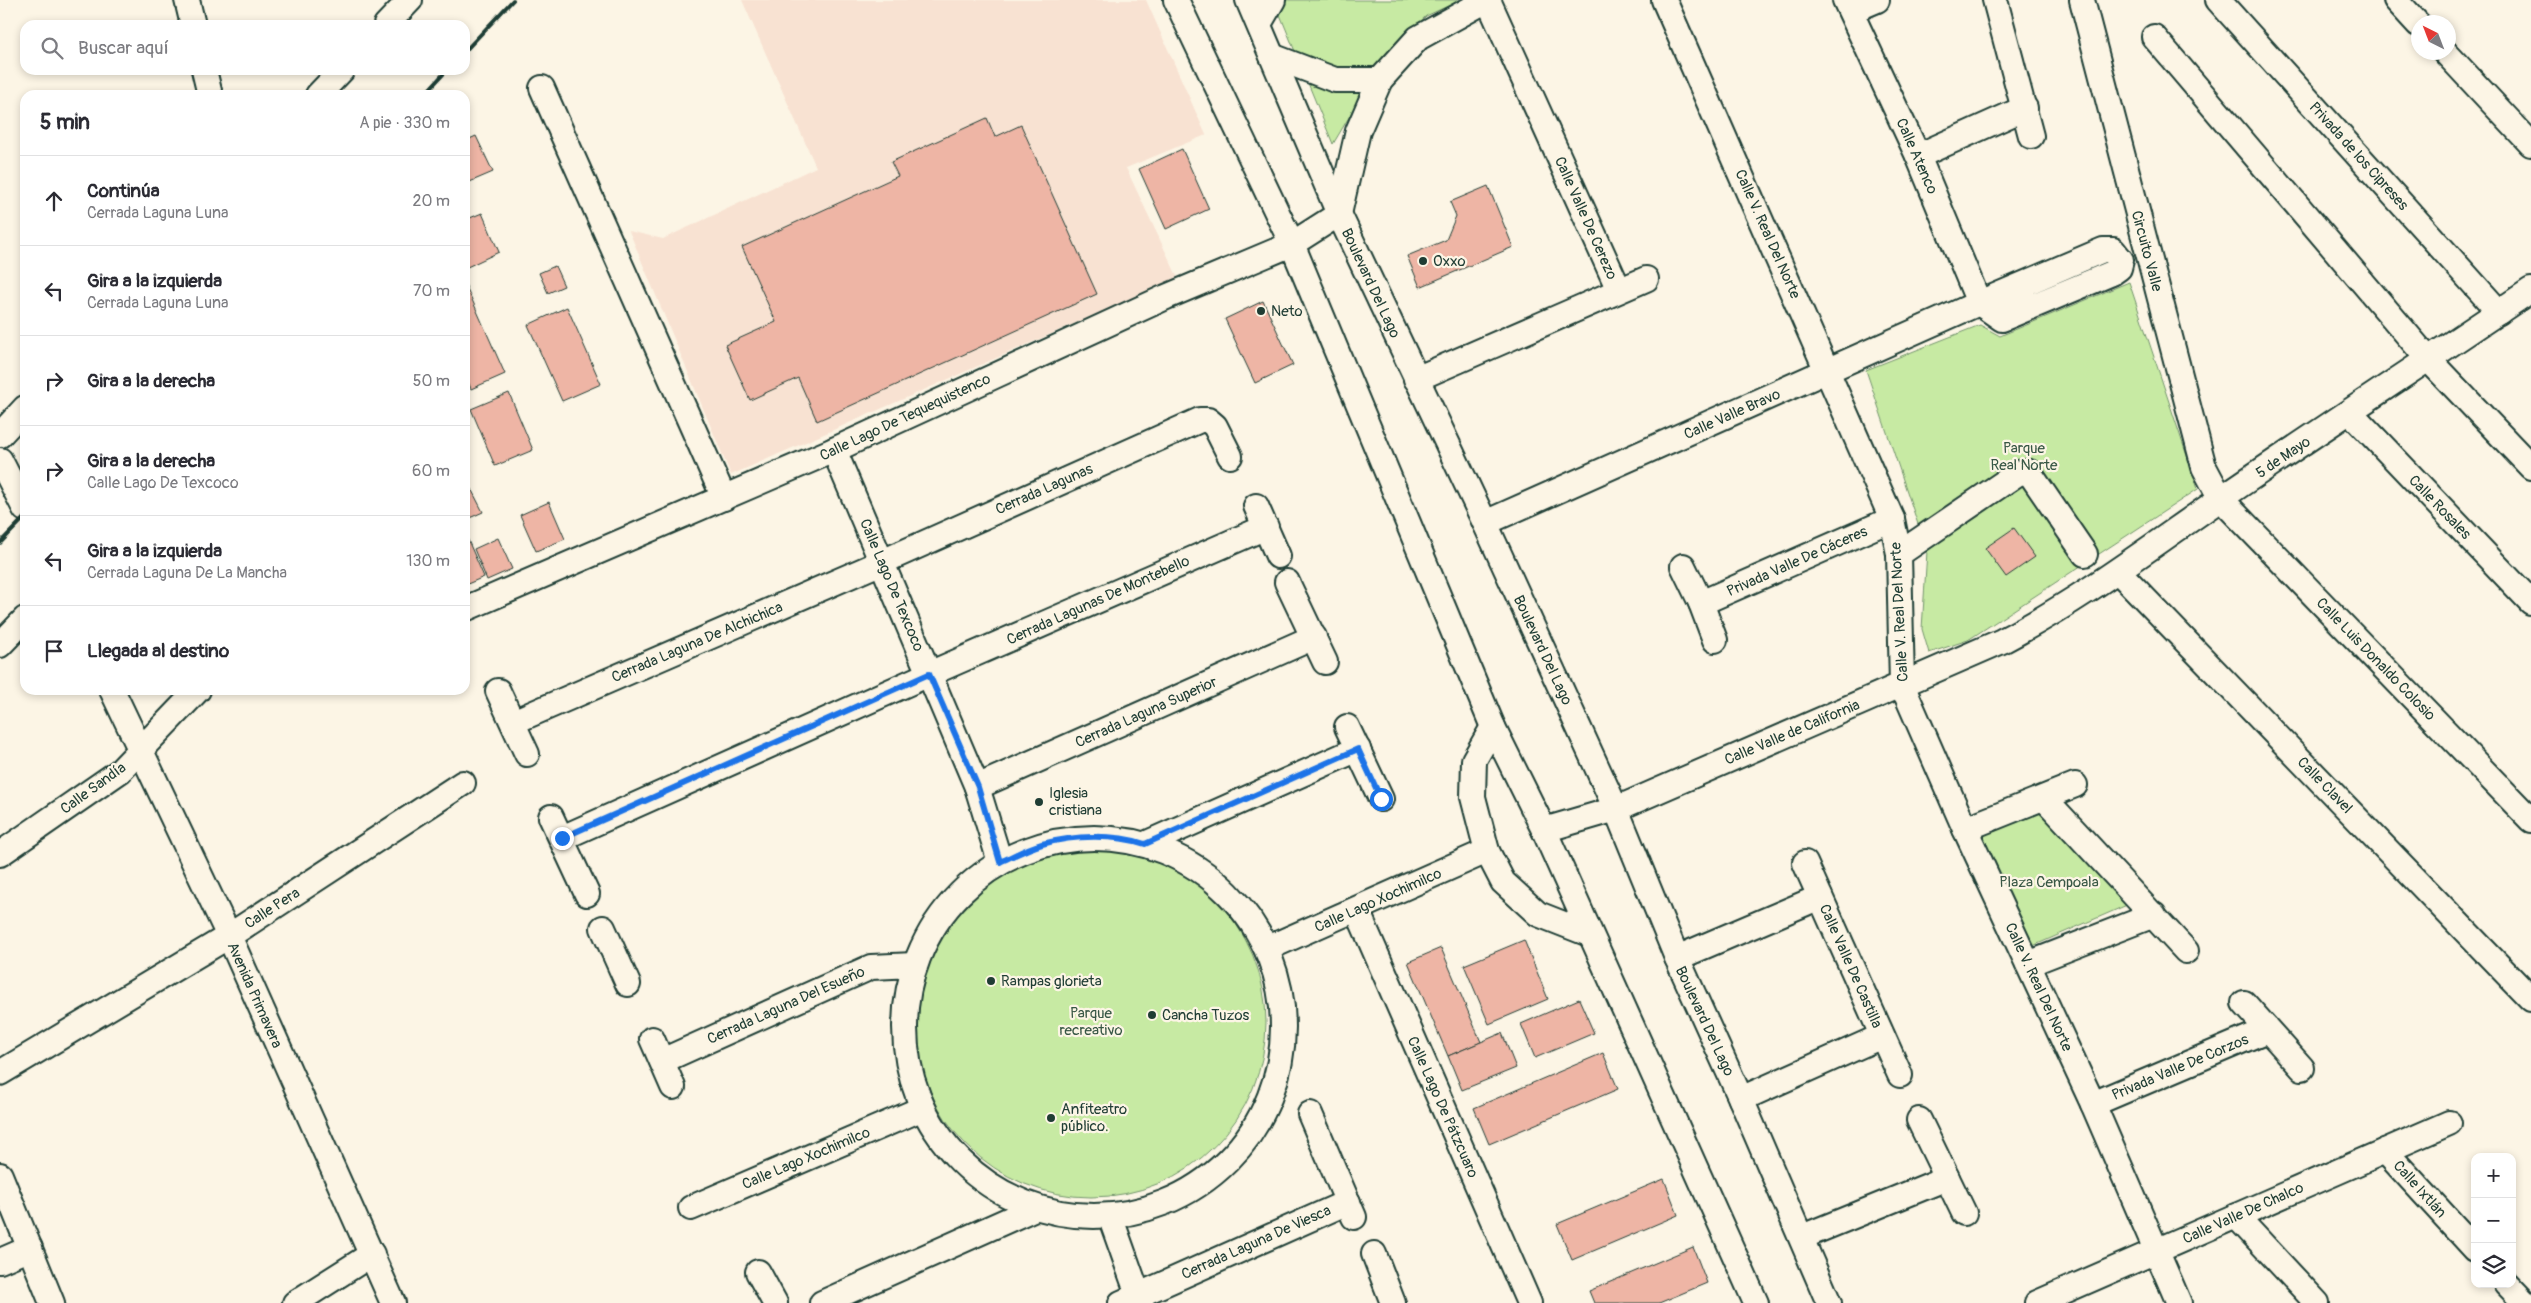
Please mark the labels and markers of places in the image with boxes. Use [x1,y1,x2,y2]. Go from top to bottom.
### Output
place label: Oxxo [1433,252,1466,271]
marker: Oxxo [1417,255,1429,267]
place label: Neto [1271,302,1303,321]
marker: Neto [1255,305,1267,317]
place label: Iglesia cristiana [1049,784,1102,820]
marker: Iglesia cristiana [1033,796,1045,808]
place label: Rampas glorieta [1001,972,1102,991]
marker: Rampas glorieta [985,975,997,987]
place label: Cancha Tuzos [1162,1006,1249,1025]
marker: Cancha Tuzos [1146,1009,1158,1021]
place label: Anfiteatro público. [1061,1100,1127,1136]
marker: Anfiteatro público. [1045,1112,1057,1124]

